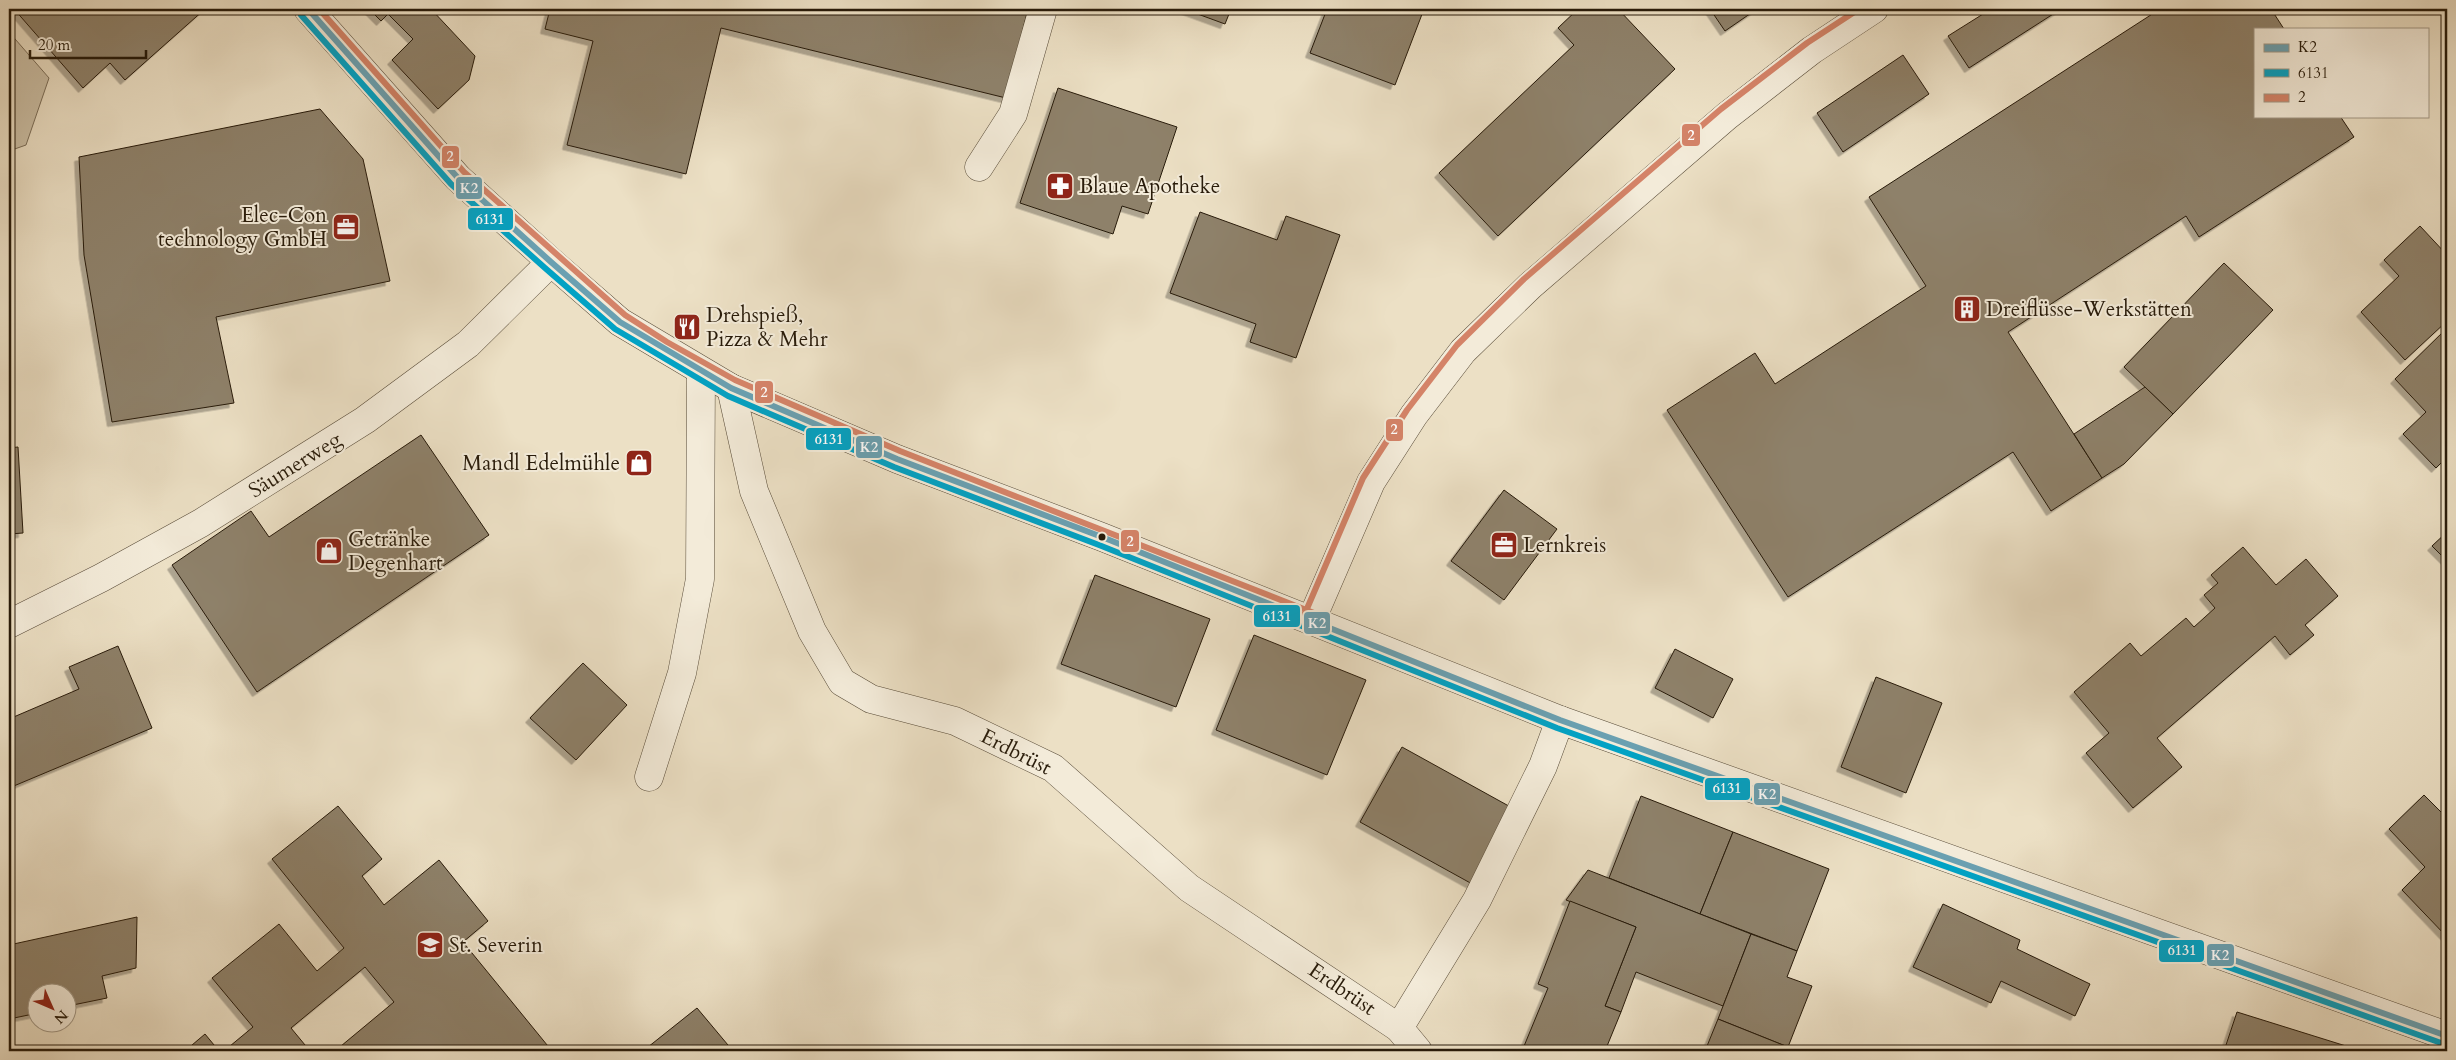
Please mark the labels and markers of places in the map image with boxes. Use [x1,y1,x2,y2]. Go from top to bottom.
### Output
pharmacy icon: Blaue Apotheke [1045,171,1075,201]
place label: Blaue Apotheke [1079,172,1220,201]
place label: Elec-Con technology GmbH [158,201,327,254]
office icon: Elec-Con technology GmbH [331,212,361,242]
building icon: Dreiflüsse-Werkstätten [1952,294,1982,324]
place label: Dreiflüsse-Werkstätten [1986,295,2192,324]
place label: Drehspieß, Pizza & Mehr [706,301,828,354]
restaurant icon: Drehspieß, Pizza & Mehr [672,312,702,342]
shop icon: Mandl Edelmühle [624,448,654,478]
place label: Mandl Edelmühle [462,449,620,478]
place label: Getränke Degenhart [348,525,443,578]
office icon: Lernkreis [1489,530,1519,560]
place label: Lernkreis [1523,531,1606,560]
unlabelled marker [1097,532,1107,542]
shop icon: Getränke Degenhart [314,536,344,566]
school or university icon: St. Severin [415,930,445,960]
place label: St. Severin [449,931,543,960]

